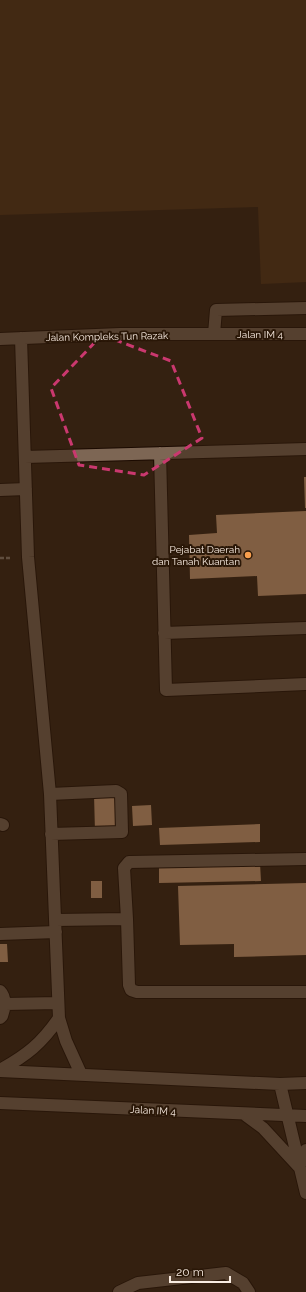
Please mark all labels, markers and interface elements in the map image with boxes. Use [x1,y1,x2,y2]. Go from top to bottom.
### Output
street label: Jalan IM 4 [237,329,284,340]
street label: Jalan Kompleks Tun Razak [46,330,169,343]
place label: Pejabat Daerah dan Tanah Kuantan [152,544,240,567]
marker: Pejabat Daerah dan Tanah Kuantan [243,550,253,560]
street label: Jalan IM 4 [130,1104,177,1117]
scale bar [170,1258,230,1284]
text: 20 m [176,1265,204,1279]

